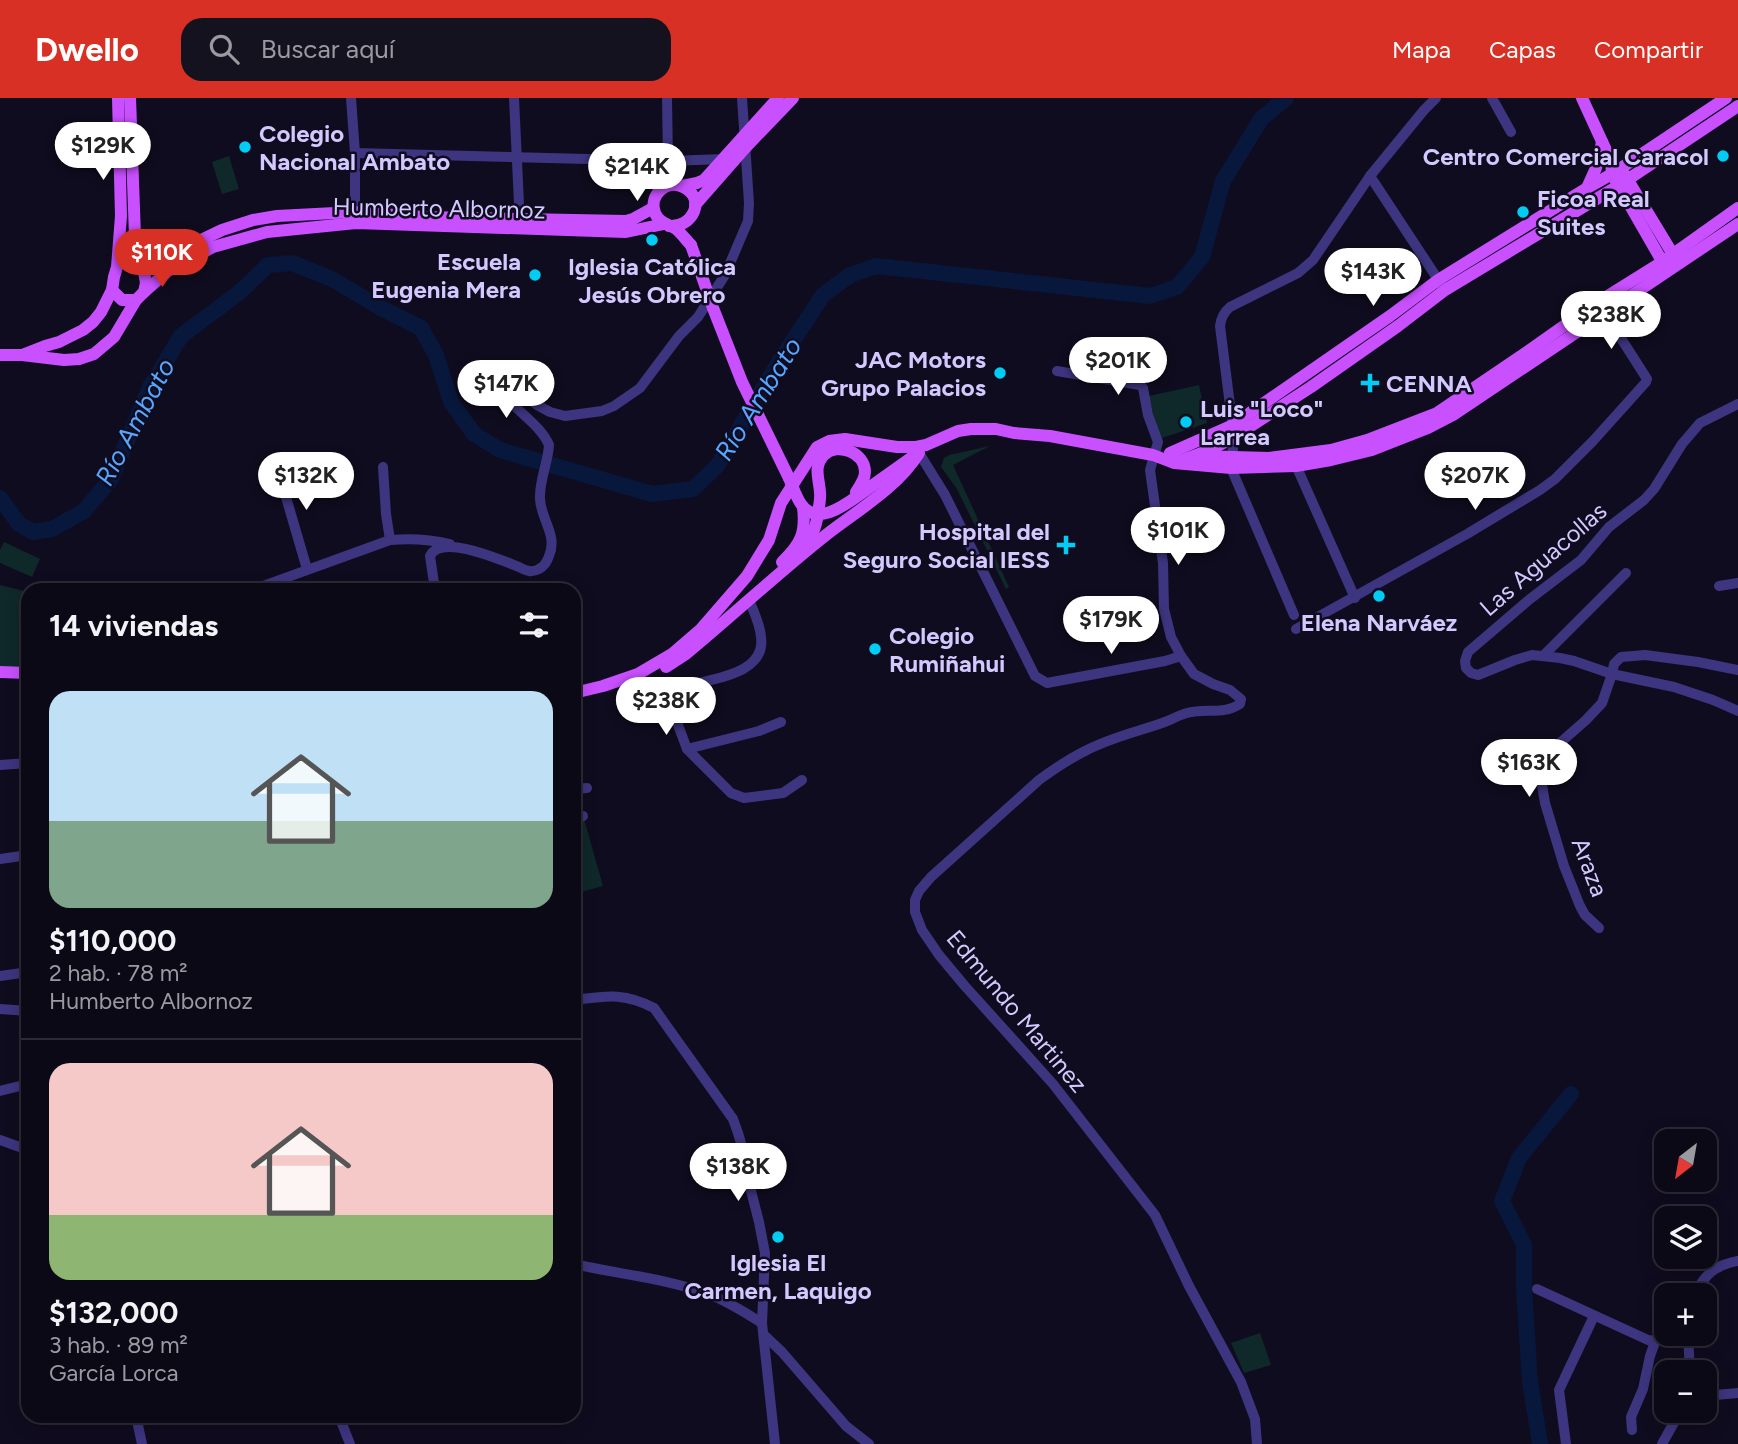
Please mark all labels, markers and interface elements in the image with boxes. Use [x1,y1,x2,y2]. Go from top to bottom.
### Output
search box [181,18,671,81]
text: Dwello [35,30,139,69]
icon: search [205,30,243,68]
text: Buscar aquí [261,33,395,65]
text: Mapa [1392,35,1451,64]
text: Capas [1489,35,1556,64]
text: Compartir [1594,35,1703,64]
place label: Colegio Nacional Ambato [259,119,450,176]
pin: $129K [54,122,152,182]
text: $129K [71,131,135,159]
marker: Colegio Nacional Ambato [237,139,253,155]
place label: Centro Comercial Caracol [1423,142,1709,171]
pin: $214K [588,144,686,203]
marker: Centro Comercial Caracol [1715,148,1731,164]
text: $214K [604,152,670,180]
place label: Ficoa Real Suites [1537,184,1650,241]
street label: Humberto Albornoz [332,192,546,224]
marker: Ficoa Real Suites [1515,204,1531,220]
pin: $110K [113,230,211,289]
marker: Iglesia Católica Jesús Obrero [644,232,660,248]
text: $110K [131,238,193,266]
place label: Escuela Eugenia Mera [371,247,521,304]
pin: $143K [1324,248,1422,308]
place label: Iglesia Católica Jesús Obrero [568,252,736,309]
text: $143K [1340,257,1406,285]
marker: Escuela Eugenia Mera [527,267,543,283]
pin: $238K [1562,292,1660,351]
text: $238K [1577,300,1645,328]
water label: Río Ambato [708,331,808,467]
pin: $201K [1069,338,1167,397]
place label: JAC Motors Grupo Palacios [821,345,986,402]
text: $201K [1085,346,1151,374]
water label: Río Ambato [88,353,182,491]
pin: $147K [457,360,555,420]
marker: JAC Motors Grupo Palacios [992,365,1008,381]
text: $147K [473,369,539,397]
place label: CENNA [1386,369,1472,398]
marker: CENNA [1360,373,1380,393]
place label: Luis "Loco" Larrea [1200,394,1323,451]
marker: Luis "Loco" Larrea [1178,414,1194,430]
pin: $132K [257,452,355,512]
pin: $207K [1426,452,1524,512]
text: $132K [274,461,338,489]
text: $207K [1440,461,1510,489]
street label: Las Aguacollas [1474,496,1612,622]
pin: $101K [1129,508,1227,567]
text: $101K [1147,516,1209,544]
place label: Hospital del Seguro Social IESS [843,517,1050,574]
marker: Hospital del Seguro Social IESS [1056,535,1076,555]
marker: Elena Narváez [1371,588,1387,604]
pin: $179K [1062,596,1160,656]
text: $179K [1079,605,1143,633]
icon: filters [515,606,553,644]
text: 14 viviendas [49,607,218,644]
place label: Elena Narváez [1301,608,1457,637]
place label: Colegio Rumiñahui [889,621,1005,678]
marker: Colegio Rumiñahui [867,641,883,657]
pin: $238K [617,678,715,737]
text: $238K [632,686,700,714]
icon: home [238,736,364,862]
pin: $163K [1480,740,1578,799]
text: $163K [1497,748,1561,776]
street label: Araza [1566,834,1614,900]
text: $110,000 [49,922,176,959]
street label: Edmundo Martinez [941,924,1093,1098]
text: 2 hab. · 78 m² [49,959,188,987]
text: Humberto Albornoz [49,987,253,1015]
icon: home [238,1108,364,1234]
north arrow [1654,1129,1717,1192]
map controls [1654,1129,1717,1423]
pin: $138K [689,1144,787,1203]
text: $138K [706,1152,770,1180]
button: layers [1654,1206,1717,1269]
marker: Iglesia El Carmen, Laquigo [770,1229,786,1245]
place label: Iglesia El Carmen, Laquigo [684,1248,872,1305]
button: + [1654,1283,1717,1346]
text: $132,000 [49,1294,178,1331]
text: 3 hab. · 89 m² [49,1331,188,1359]
text: García Lorca [49,1359,178,1387]
button: − [1654,1360,1717,1423]

